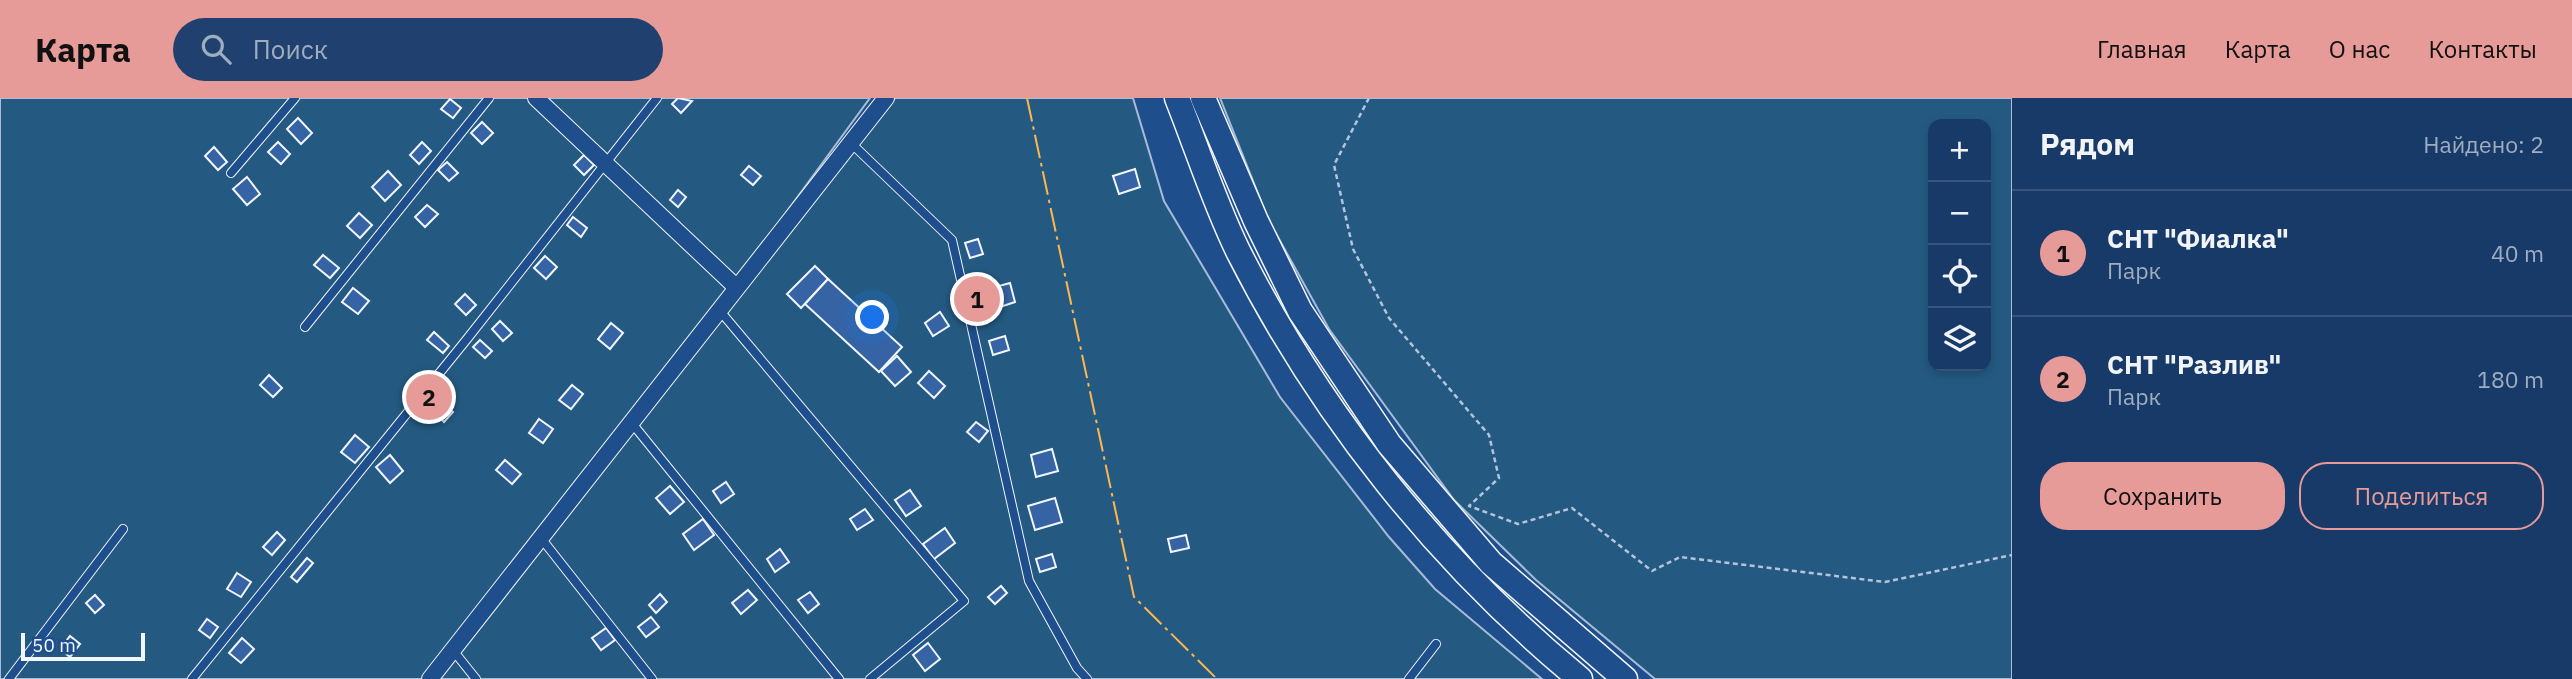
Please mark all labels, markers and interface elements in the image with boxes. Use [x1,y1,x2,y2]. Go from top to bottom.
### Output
search box [173,18,663,81]
text: Карта [35,28,131,71]
icon: search [197,30,235,68]
text: Поиск [253,32,328,66]
text: Главная [2097,33,2187,65]
text: Карта [2225,33,2291,65]
text: О нас [2329,33,2390,65]
text: Контакты [2428,33,2537,65]
map controls [1928,119,1991,371]
button: + [1928,119,1991,182]
text: Рядом [2040,124,2135,163]
text: Найдено: 2 [2423,129,2544,159]
button: − [1928,182,1991,245]
text: СНТ "Фиалка" [2107,221,2289,255]
text: 1 [2056,238,2070,268]
text: 40 m [2491,238,2544,268]
button: locate [1928,245,1991,308]
text: Парк [2107,255,2161,285]
pin: 1 [954,273,1000,325]
your location [855,300,889,334]
button: layers [1928,308,1991,371]
text: СНТ "Разлив" [2107,347,2281,381]
text: 2 [2056,364,2070,394]
text: 180 m [2477,364,2544,394]
pin: 2 [406,371,452,423]
text: Парк [2107,381,2161,411]
button: Сохранить [2040,462,2285,530]
button: Поделиться [2299,462,2544,530]
scale bar [21,630,145,662]
text: 50 m [32,633,76,657]

